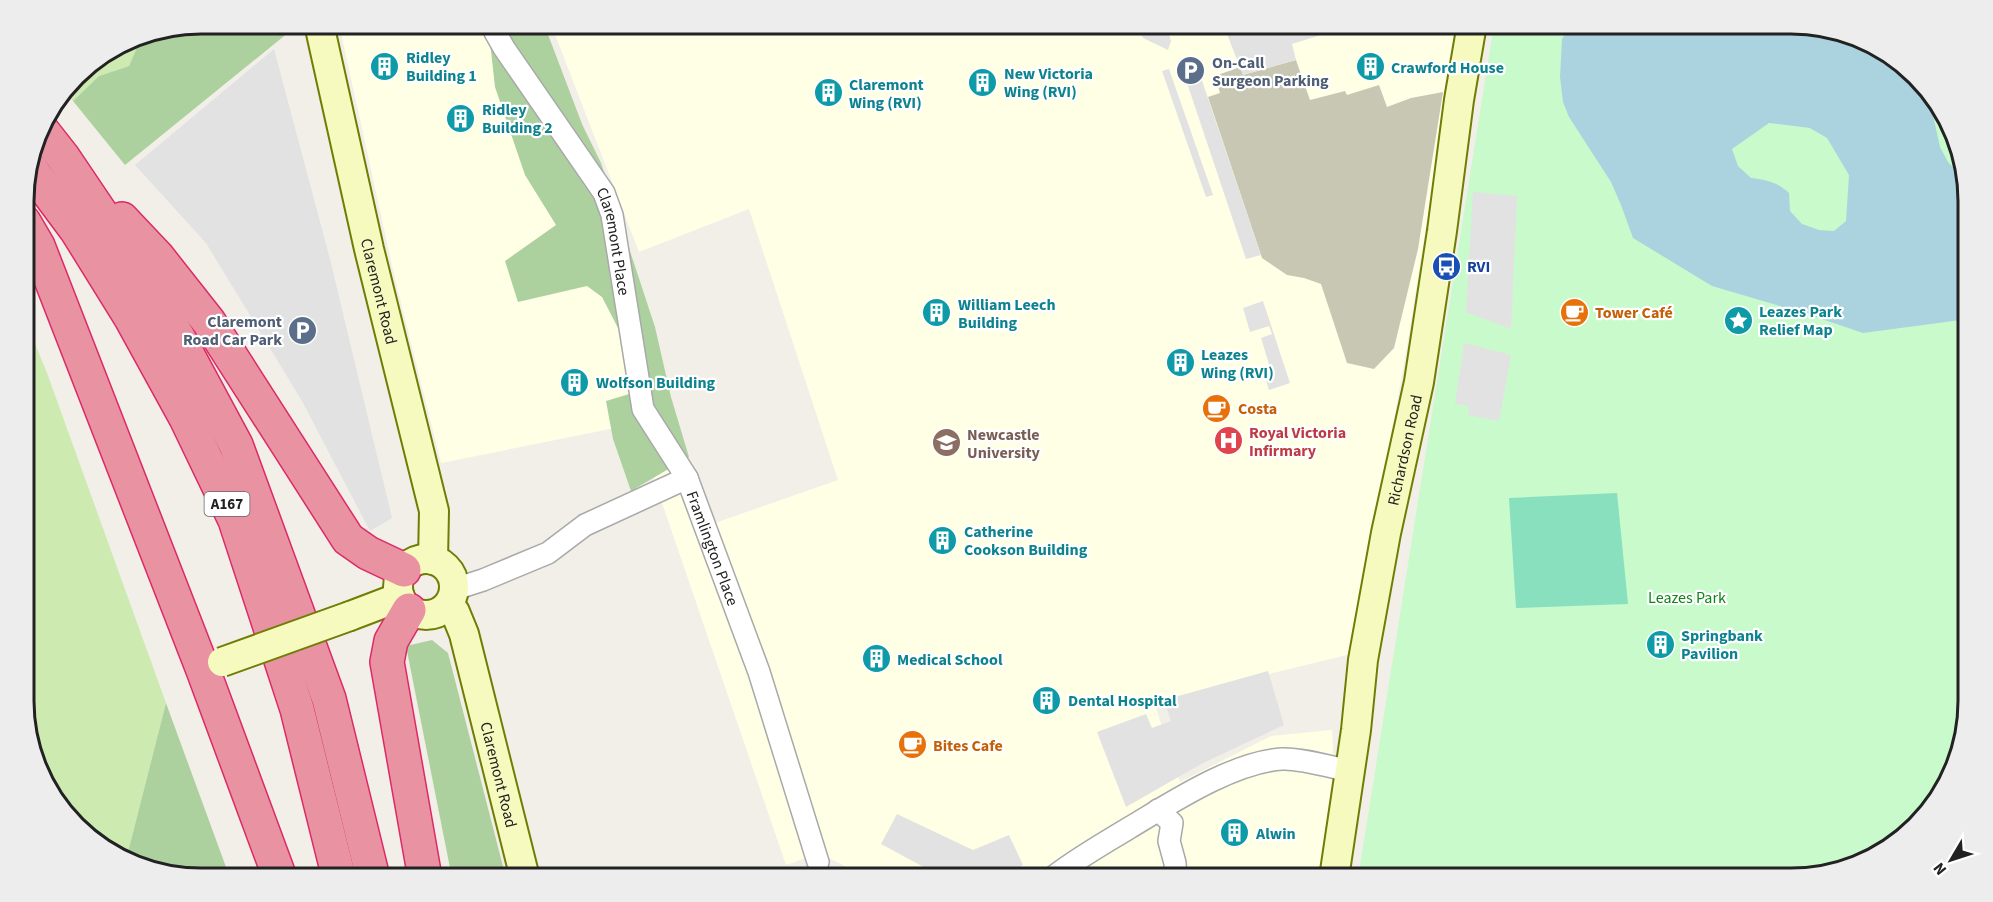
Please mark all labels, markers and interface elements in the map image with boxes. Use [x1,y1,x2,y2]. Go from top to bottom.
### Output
place label: Ridley Building 1 [406,47,477,87]
building icon: Ridley Building 1 [369,50,401,82]
building icon: Crawford House [1354,51,1386,83]
place label: On-Call Surgeon Parking [1212,52,1329,92]
parking icon: On-Call Surgeon Parking [1175,55,1207,87]
place label: Crawford House [1391,57,1504,79]
place label: New Victoria Wing (RVI) [1004,63,1093,103]
building icon: New Victoria Wing (RVI) [967,66,999,98]
place label: Claremont Wing (RVI) [849,74,924,114]
building icon: Claremont Wing (RVI) [812,77,844,109]
place label: Ridley Building 2 [482,99,553,139]
building icon: Ridley Building 2 [445,102,477,134]
street label: Claremont Place [591,183,635,297]
street label: Claremont Road [355,236,402,347]
bus stop icon: RVI [1430,250,1462,282]
place label: RVI [1467,256,1490,278]
place label: William Leech Building [958,294,1056,334]
cafe icon: Tower Café [1558,296,1590,328]
building icon: William Leech Building [921,297,953,329]
place label: Leazes Park Relief Map [1759,301,1842,341]
place label: Tower Café [1595,302,1673,324]
place icon: Leazes Park Relief Map [1722,304,1754,336]
place label: Claremont Road Car Park [183,311,282,351]
parking icon: Claremont Road Car Park [287,314,319,346]
place label: Leazes Wing (RVI) [1201,344,1274,384]
building icon: Leazes Wing (RVI) [1164,347,1196,379]
building icon: Wolfson Building [559,366,591,398]
place label: Wolfson Building [596,372,716,394]
cafe icon: Costa [1201,392,1233,424]
street label: Richardson Road [1382,393,1428,508]
place label: Costa [1238,398,1277,420]
place label: Royal Victoria Infirmary [1249,422,1346,462]
place label: Newcastle University [967,424,1041,464]
hospital icon: Royal Victoria Infirmary [1212,425,1244,457]
school or university icon: Newcastle University [930,427,962,459]
street label: Framlington Place [681,488,743,609]
road number: A167 [204,492,250,516]
place label: Catherine Cookson Building [964,521,1088,561]
building icon: Catherine Cookson Building [927,524,959,556]
park label: Leazes Park [1648,587,1726,609]
place label: Springbank Pavilion [1681,625,1763,665]
building icon: Springbank Pavilion [1644,628,1676,660]
building icon: Medical School [860,643,892,675]
place label: Medical School [897,649,1003,671]
building icon: Dental Hospital [1031,684,1063,716]
place label: Dental Hospital [1068,690,1177,712]
street label: Claremont Road [474,720,522,830]
cafe icon: Bites Cafe [896,729,928,761]
place label: Bites Cafe [933,735,1003,757]
building icon: Alwin [1219,817,1251,849]
place label: Alwin [1255,823,1296,845]
north arrow [1921,830,1981,890]
text: N [1928,858,1952,880]

